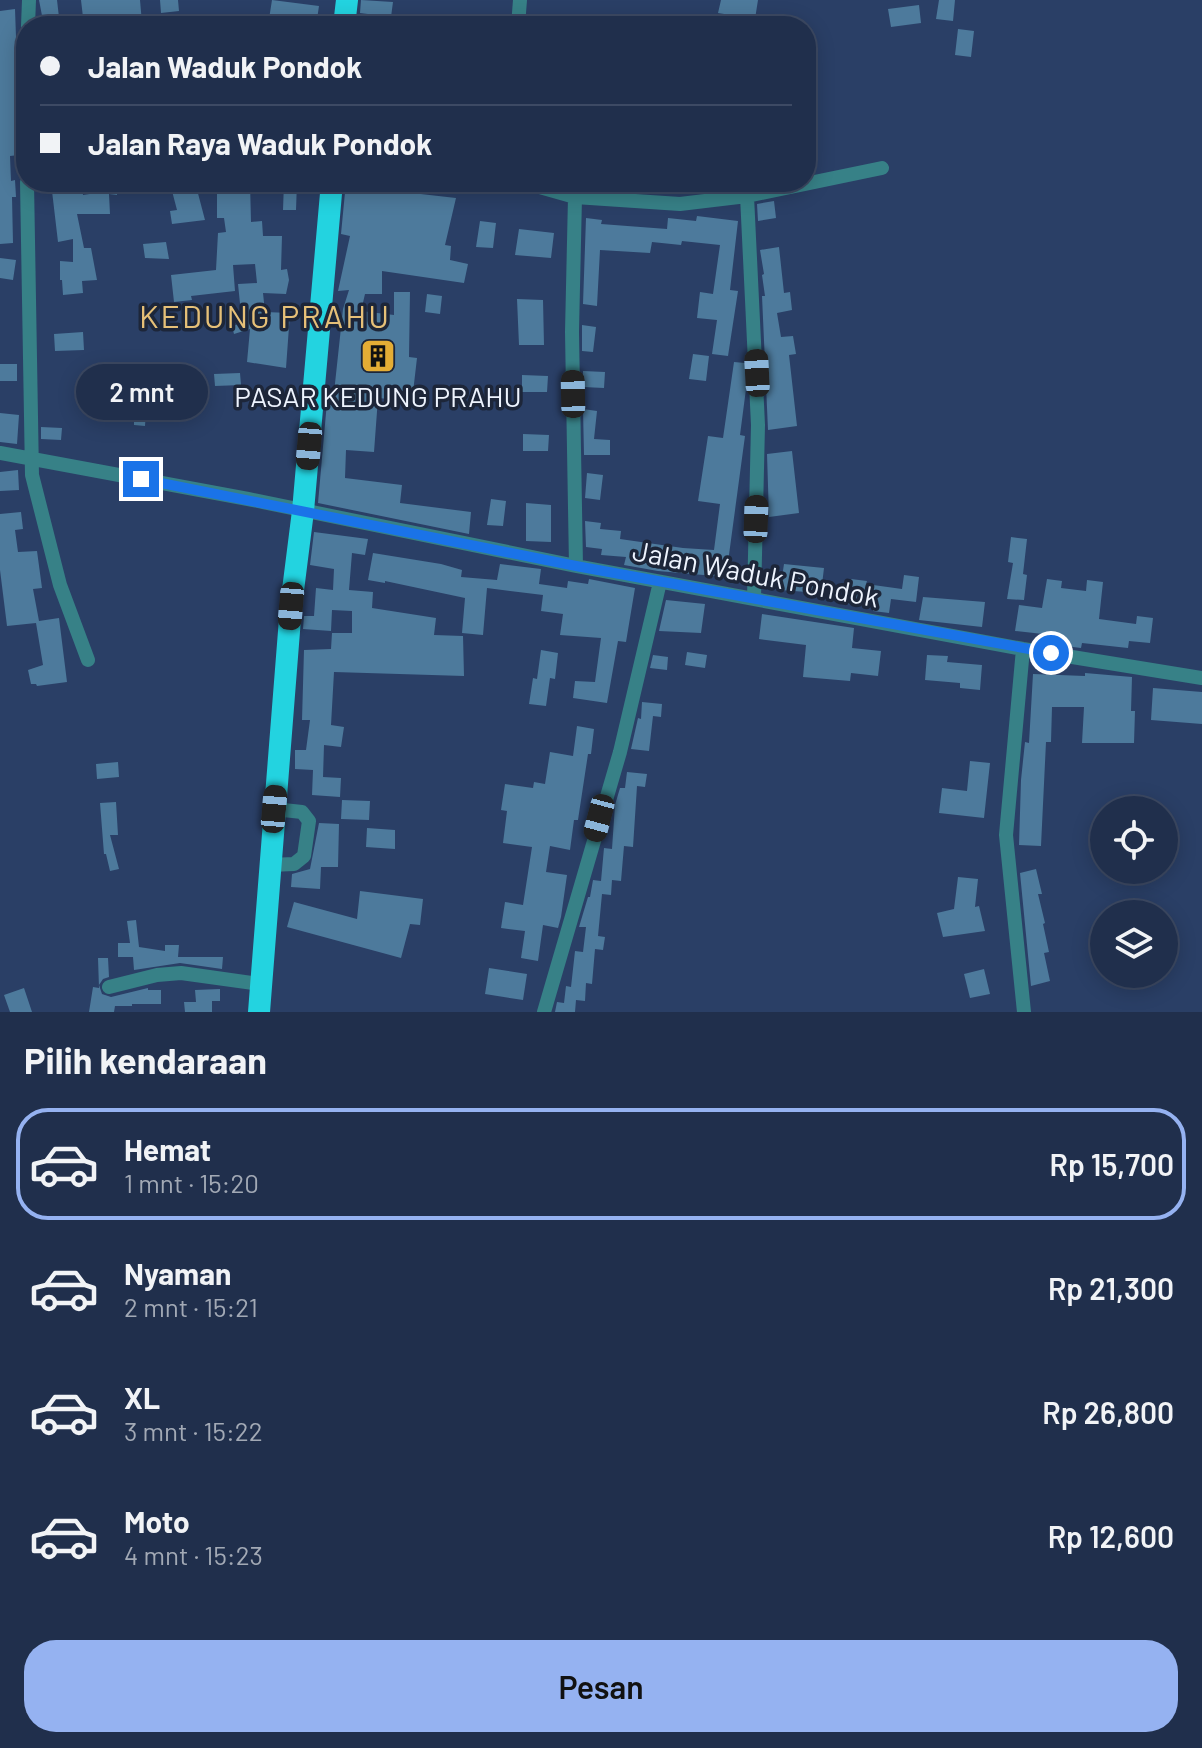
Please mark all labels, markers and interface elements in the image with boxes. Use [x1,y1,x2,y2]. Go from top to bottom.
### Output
text: Jalan Waduk Pondok [88,48,362,84]
text: Jalan Raya Waduk Pondok [88,125,432,161]
district label: KEDUNG PRAHU [139,296,391,334]
building icon: PASAR KEDUNG PRAHU [359,337,397,375]
car [744,348,770,398]
callout: 2 mnt [75,363,207,419]
car [561,370,585,418]
text: 2 mnt [110,376,174,407]
place label: PASAR KEDUNG PRAHU [234,379,522,413]
car [295,421,323,471]
route end [123,461,159,497]
car [743,495,769,543]
street label: Jalan Waduk Pondok [630,532,882,614]
car [277,581,305,631]
route start [1033,635,1069,671]
car [260,784,288,834]
car [581,792,617,844]
map controls [1090,796,1178,988]
button: locate [1090,796,1178,884]
button: layers [1090,900,1178,988]
text: Pilih kendaraan [24,1038,267,1081]
icon: car [28,1128,100,1200]
text: Hemat [124,1131,211,1167]
text: Rp 15,700 [1050,1146,1174,1182]
text: 1 mnt · 15:20 [124,1167,259,1198]
icon: car [28,1252,100,1324]
text: Nyaman [124,1255,231,1291]
text: Rp 21,300 [1048,1270,1174,1306]
text: 2 mnt · 15:21 [124,1291,258,1322]
icon: car [28,1376,100,1448]
text: XL [124,1379,160,1415]
text: Rp 26,800 [1042,1394,1174,1430]
text: 3 mnt · 15:22 [124,1415,263,1446]
icon: car [28,1500,100,1572]
text: Moto [124,1503,190,1539]
text: Rp 12,600 [1048,1518,1174,1554]
text: 4 mnt · 15:23 [124,1539,263,1570]
button: Pesan [24,1640,1178,1732]

